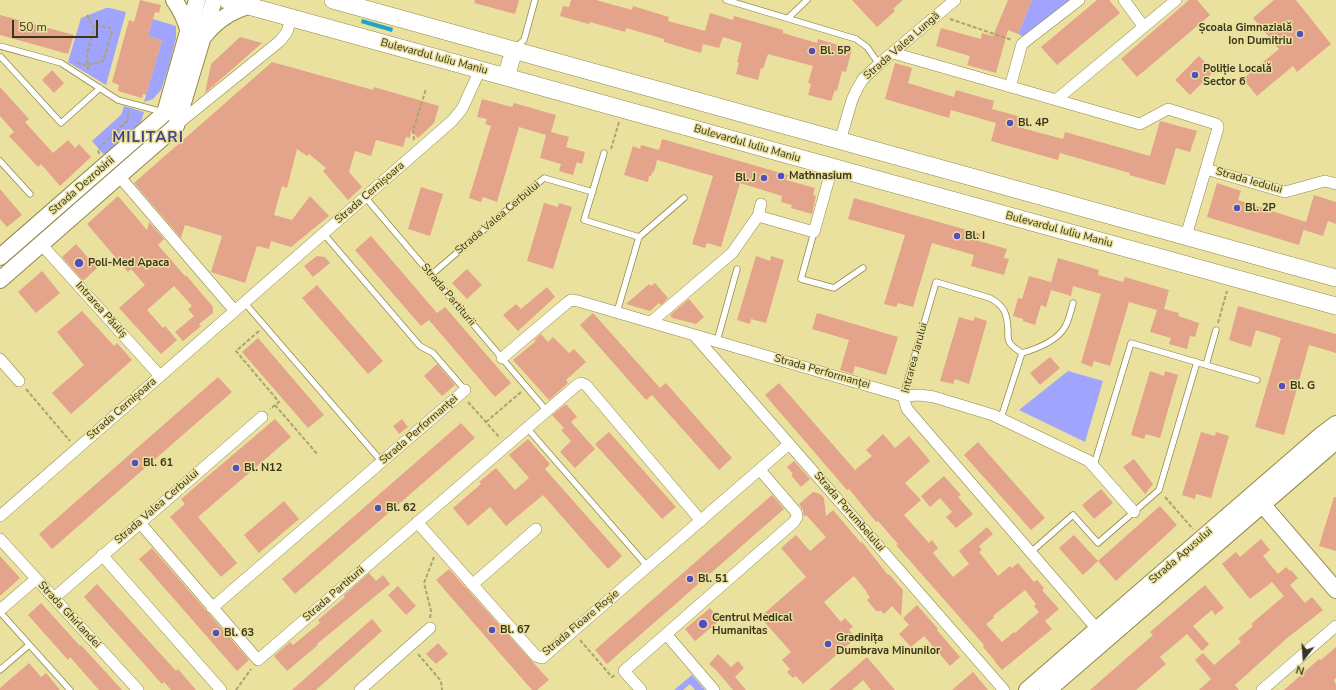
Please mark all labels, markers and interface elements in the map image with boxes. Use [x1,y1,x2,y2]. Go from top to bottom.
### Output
street label: Strada Valea Lungă [861,9,943,83]
scale bar [14,12,100,38]
text: 50 m [19,19,47,35]
place label: Școala Gimnazială Ion Dumitriu [1199,21,1292,47]
marker: Școala Gimnazială Ion Dumitriu [1295,29,1305,39]
street label: Bulevardul Iuliu Maniu [379,36,489,78]
place label: Bl. 5P [820,44,851,58]
marker: Bl. 5P [807,46,817,56]
place label: Poliție Locală Sector 6 [1203,62,1272,88]
marker: Poliție Locală Sector 6 [1190,70,1200,80]
place label: Bl. 4P [1018,116,1049,130]
marker: Bl. 4P [1005,118,1015,128]
street label: Bulevardul Iuliu Maniu [692,122,802,166]
district label: MILITARI [112,129,184,147]
street label: Strada Dezrobirii [47,154,117,218]
street label: Strada Cernișoara [332,159,408,227]
street label: Strada Iedului [1214,165,1284,197]
place label: Mathnasium [789,169,852,183]
place label: Bl. J [735,171,756,185]
marker: Mathnasium [776,171,786,181]
marker: Bl. J [759,173,769,183]
street label: Strada Valea Cerbului [453,178,543,258]
place label: Bl. 2P [1245,201,1276,215]
marker: Bl. 2P [1232,203,1242,213]
street label: Bulevardul Iuliu Maniu [1004,209,1114,251]
place label: Bl. I [965,229,985,243]
marker: Bl. I [952,231,962,241]
place label: Poli-Med Apaca [88,256,169,270]
marker: Poli-Med Apaca [73,257,85,269]
street label: Strada Partiturii [418,261,478,329]
street label: Intrarea Păuliș [72,279,130,341]
street label: Intrarea Jarului [899,321,931,395]
street label: Strada Performanței [772,352,872,392]
street label: Strada Cernișoara [84,375,160,443]
place label: Bl. G [1290,379,1315,393]
marker: Bl. G [1277,381,1287,391]
street label: Strada Performanței [377,392,461,468]
place label: Bl. 61 [143,456,173,470]
marker: Bl. 61 [130,458,140,468]
place label: Bl. N12 [244,461,282,475]
marker: Bl. N12 [231,463,241,473]
street label: Strada Valea Cerbului [112,467,202,547]
street label: Strada Porumbelului [811,469,887,555]
place label: Bl. 62 [386,501,416,515]
marker: Bl. 62 [373,503,383,513]
street label: Strada Apusului [1147,525,1215,587]
street label: Strada Partiturii [300,564,368,624]
place label: Bl. 51 [698,572,728,586]
marker: Bl. 51 [685,574,695,584]
street label: Strada Ghirlandei [35,579,103,651]
street label: Strada Floare Roșie [540,587,622,659]
place label: Centrul Medical Humanitas [712,611,792,637]
marker: Centrul Medical Humanitas [697,618,709,630]
place label: Bl. 67 [500,623,530,637]
marker: Bl. 67 [487,625,497,635]
place label: Bl. 63 [224,626,254,640]
marker: Bl. 63 [211,628,221,638]
place label: Gradinița Dumbrava Minunilor [836,631,940,657]
north arrow [1284,638,1324,678]
marker: Gradinița Dumbrava Minunilor [823,639,833,649]
text: N [1294,662,1306,678]

